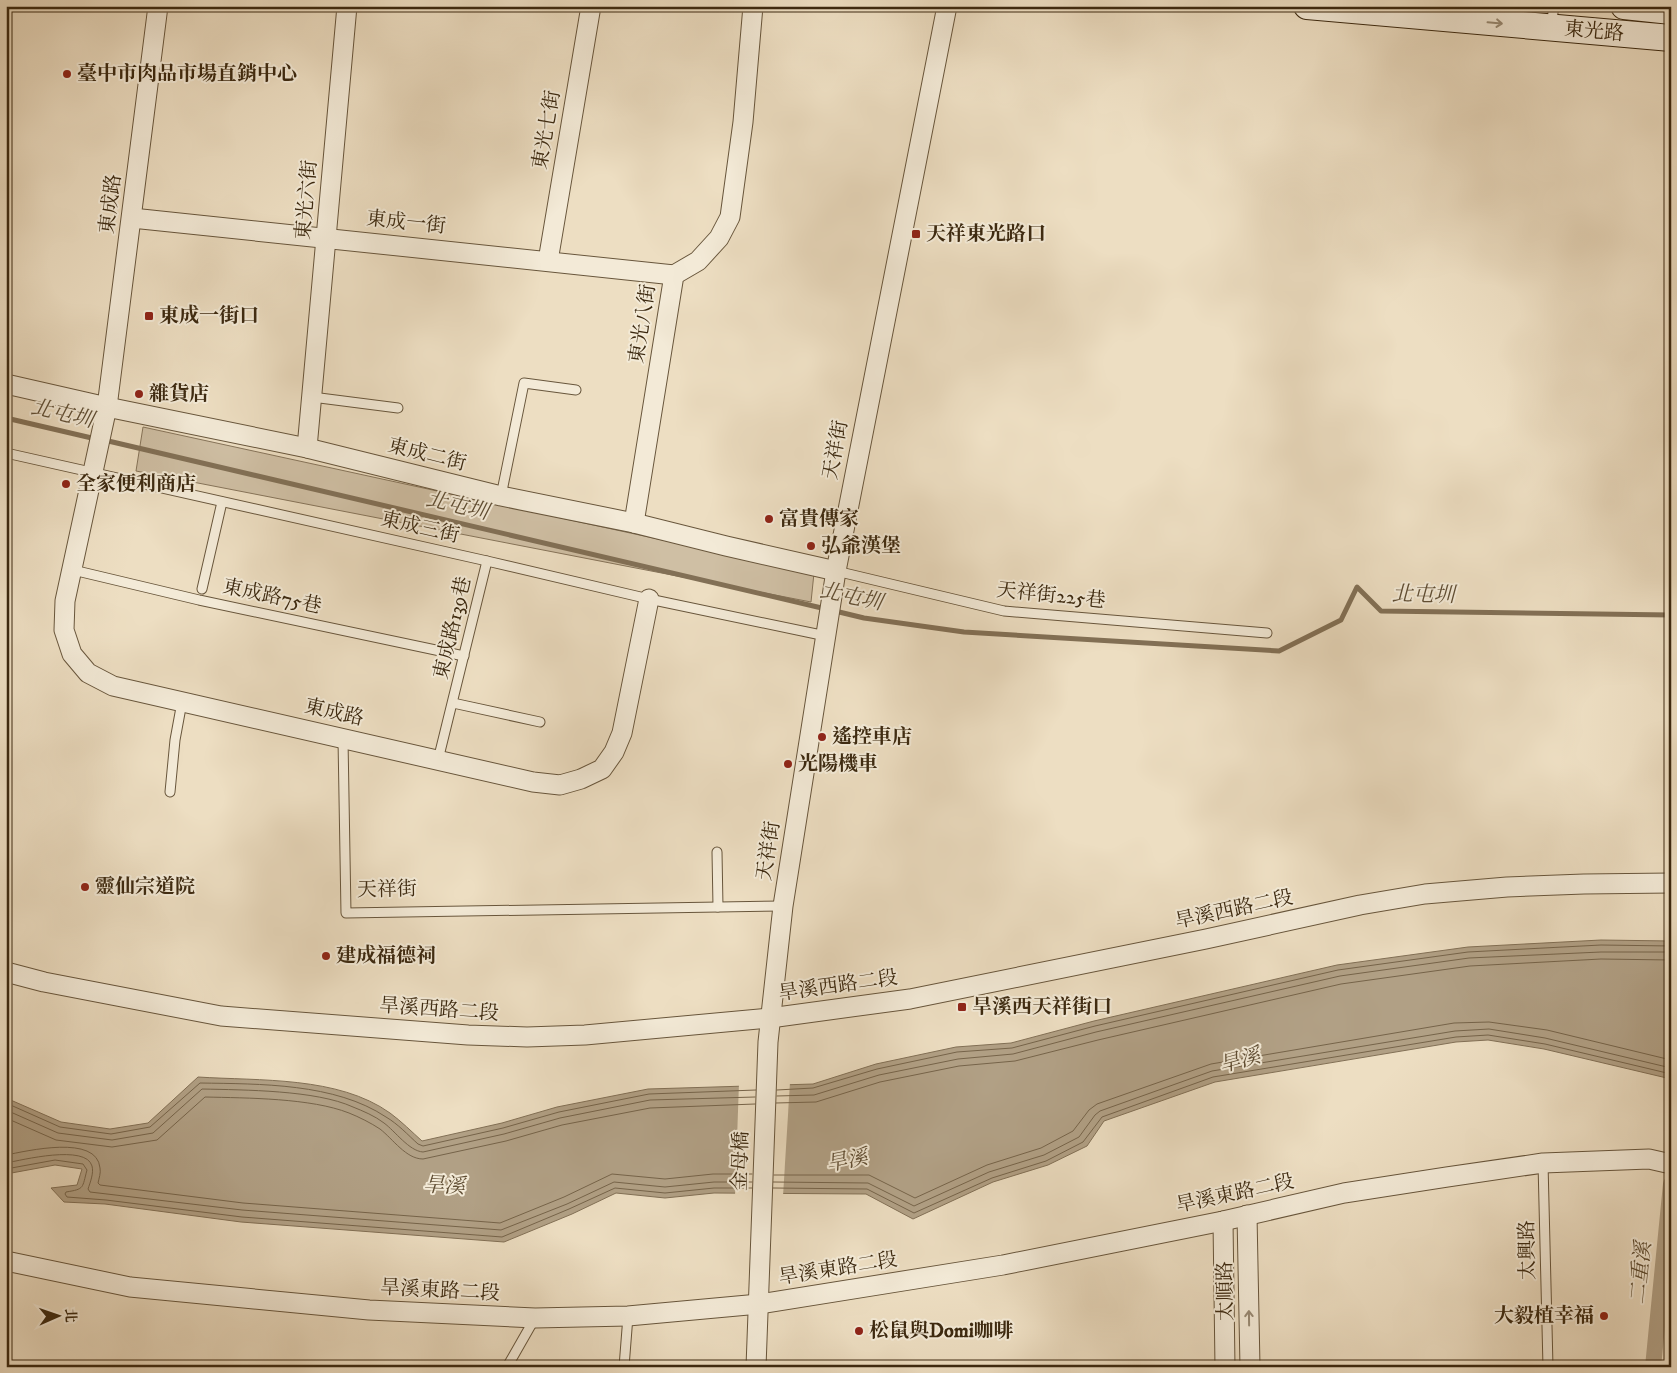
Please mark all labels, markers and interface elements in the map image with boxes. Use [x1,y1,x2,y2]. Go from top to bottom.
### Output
street label: 東光路 [1563,17,1625,47]
one-way arrow [1487,18,1503,28]
place label: 臺中市肉品市場直銷中心 [77,62,297,87]
marker: 臺中市肉品市場直銷中心 [61,68,73,80]
street label: 東光七街 [528,88,566,172]
street label: 東光六街 [291,159,323,241]
street label: 東成路 [95,173,127,235]
street label: 東成一街 [365,206,447,240]
place label: 天祥東光路口 [926,222,1046,247]
marker: 天祥東光路口 [910,228,922,240]
street label: 東光八街 [624,283,662,365]
place label: 東成一街口 [159,304,259,329]
marker: 東成一街口 [143,310,155,322]
place label: 雜貨店 [149,382,209,407]
marker: 雜貨店 [133,388,145,400]
water label: 北屯圳 [28,394,99,434]
street label: 天祥街 [818,418,854,482]
street label: 東成二街 [385,433,469,477]
place label: 全家便利商店 [76,472,196,497]
marker: 全家便利商店 [60,478,72,490]
water label: 北屯圳 [423,486,494,526]
street label: 東成三街 [378,507,462,549]
place label: 富貴傳家 [779,507,859,532]
marker: 富貴傳家 [763,513,775,525]
place label: 弘爺漢堡 [821,534,901,559]
marker: 弘爺漢堡 [805,540,817,552]
street label: 東成路75巷 [220,574,324,620]
street label: 東成路139巷 [429,574,477,682]
water label: 北屯圳 [817,578,887,617]
street label: 天祥街225巷 [995,578,1107,614]
water label: 北屯圳 [1391,581,1458,609]
street label: 東成路 [302,694,366,732]
place label: 遙控車店 [832,725,912,750]
marker: 遙控車店 [816,731,828,743]
place label: 光陽機車 [798,752,878,777]
marker: 光陽機車 [782,758,794,770]
street label: 天祥街 [752,819,786,883]
place label: 靈仙宗道院 [95,875,195,900]
street label: 天祥街 [357,877,417,903]
marker: 靈仙宗道院 [79,881,91,893]
street label: 旱溪西路二段 [1173,885,1295,935]
place label: 建成福德祠 [336,944,436,969]
marker: 建成福德祠 [320,950,332,962]
street label: 旱溪西路二段 [777,965,899,1007]
street label: 旱溪西路二段 [378,993,500,1027]
place label: 旱溪西天祥街口 [972,995,1112,1020]
marker: 旱溪西天祥街口 [956,1001,968,1013]
water label: 旱溪 [1216,1042,1266,1079]
street label: 金母橋 [727,1131,755,1191]
water label: 旱溪 [824,1144,872,1178]
street label: 旱溪東路二段 [1174,1169,1296,1219]
water label: 旱溪 [422,1172,468,1200]
street label: 太興路 [1515,1220,1541,1280]
water label: 二重溪 [1625,1238,1657,1306]
street label: 旱溪東路二段 [777,1247,899,1291]
street label: 太順路 [1213,1261,1239,1321]
street label: 旱溪東路二段 [379,1275,501,1307]
north arrow [32,1290,82,1340]
place label: 大毅植幸福 [1494,1304,1594,1329]
text: 北 [61,1308,79,1323]
one-way arrow [1244,1310,1253,1326]
marker: 大毅植幸福 [1598,1310,1610,1322]
place label: 松鼠與Domi咖啡 [869,1319,1014,1344]
marker: 松鼠與Domi咖啡 [853,1325,865,1337]

